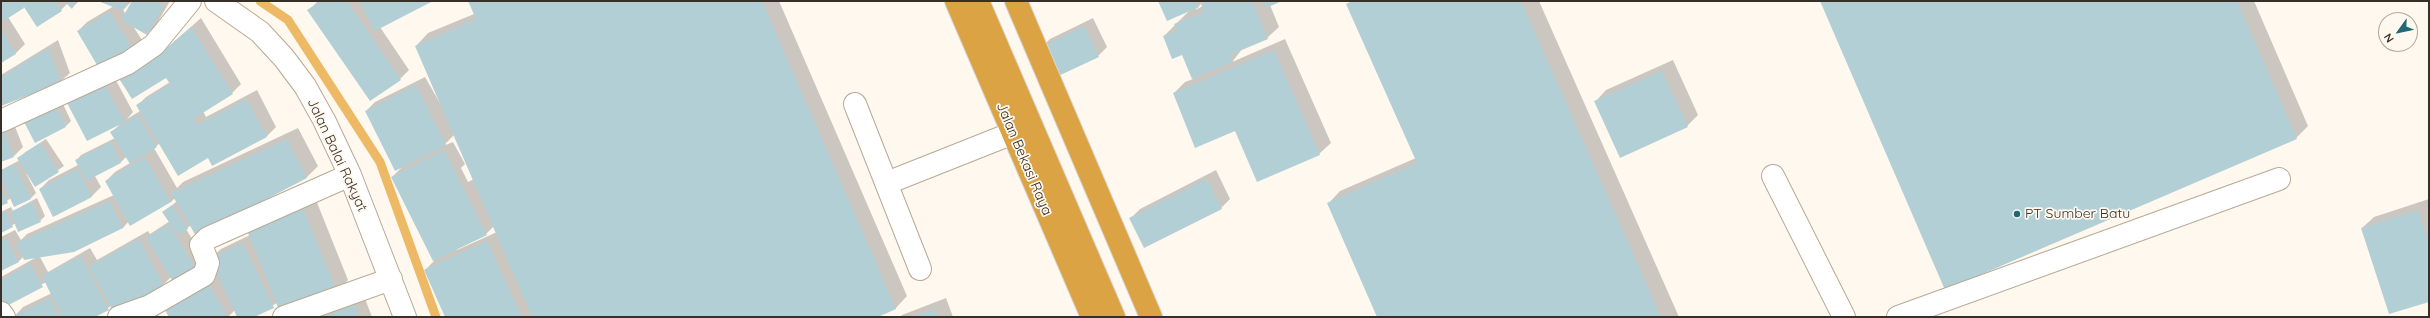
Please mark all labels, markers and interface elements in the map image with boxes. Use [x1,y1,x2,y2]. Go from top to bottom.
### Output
north arrow [2378,12,2418,52]
text: N [2381,31,2397,45]
street label: Jalan Balai Rakyat [303,96,371,214]
street label: Jalan Bekasi Raya [993,100,1055,218]
place label: PT Sumber Batu [2025,206,2130,222]
marker: PT Sumber Batu [2012,209,2022,219]

